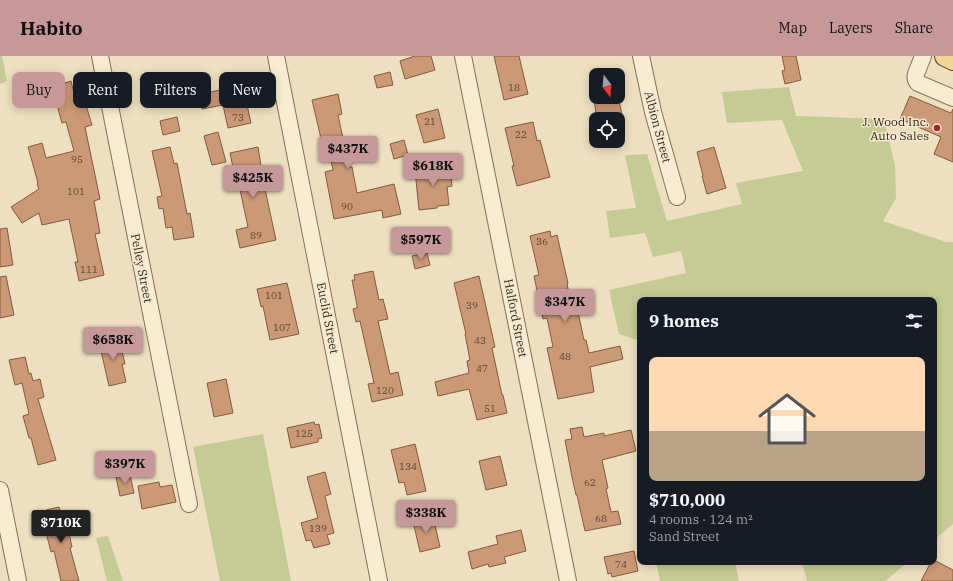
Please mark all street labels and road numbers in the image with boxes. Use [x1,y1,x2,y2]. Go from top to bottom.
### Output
street label: Albion Street [641,90,675,164]
street label: Pelley Street [128,232,156,304]
street label: Halford Street [501,278,531,358]
street label: Euclid Street [314,281,342,355]

